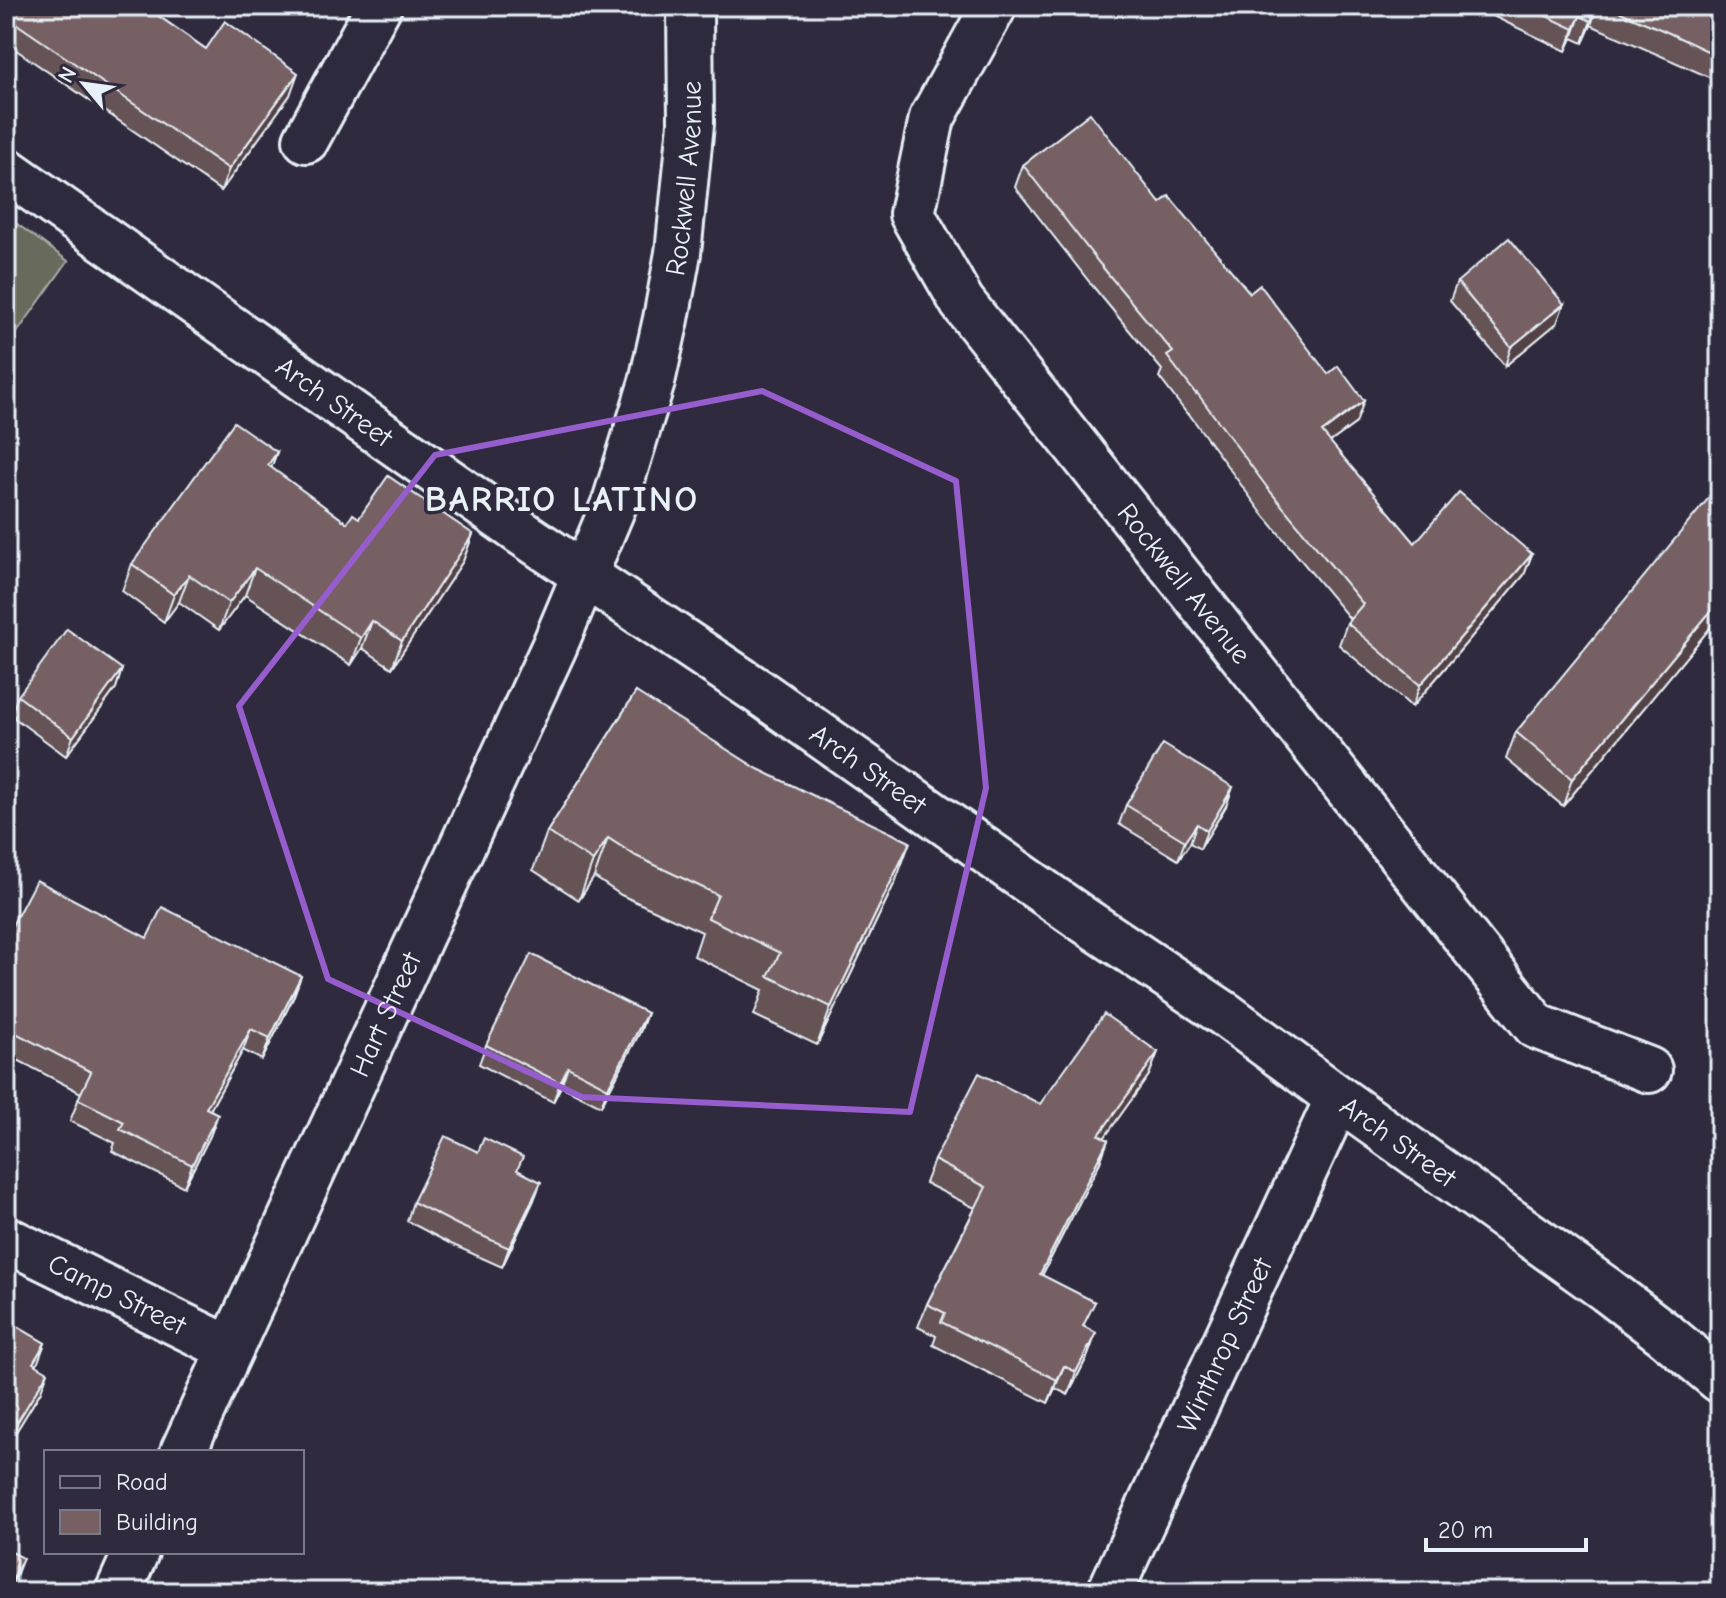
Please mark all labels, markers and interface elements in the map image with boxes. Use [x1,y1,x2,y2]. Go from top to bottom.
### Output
north arrow [44,44,124,124]
text: N [53,62,82,87]
street label: Rockwell Avenue [659,81,708,278]
street label: Arch Street [270,350,399,454]
district label: BARRIO LATINO [425,479,699,520]
street label: Rockwell Avenue [1111,497,1257,670]
street label: Arch Street [804,718,933,822]
street label: Hart Street [343,947,429,1082]
street label: Arch Street [1334,1090,1463,1195]
street label: Camp Street [43,1247,192,1342]
street label: Winthrop Street [1171,1252,1279,1438]
legend [44,1450,304,1554]
text: Road [116,1468,168,1496]
scale bar [1426,1502,1586,1552]
text: Building [116,1508,198,1536]
text: 20 m [1438,1516,1493,1544]

